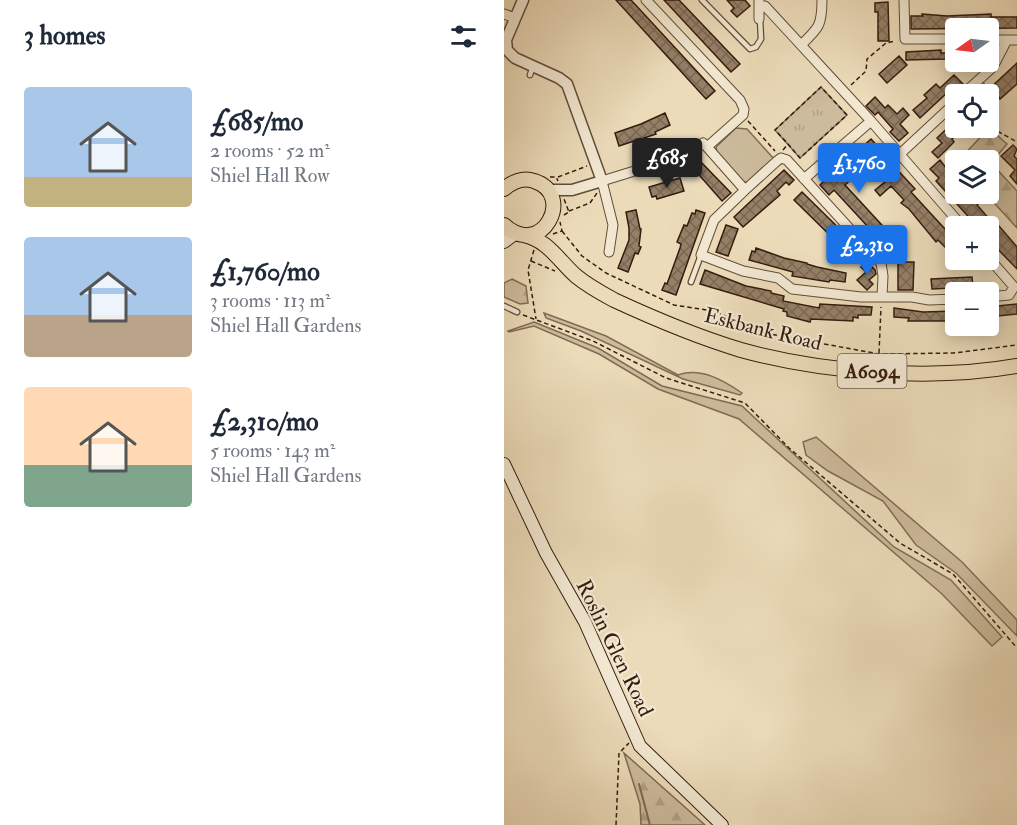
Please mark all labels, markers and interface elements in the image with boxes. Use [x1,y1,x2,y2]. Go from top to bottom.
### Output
north arrow [945,18,999,72]
map controls [945,18,999,336]
text: 3 homes [24,20,105,52]
icon: filters [447,20,480,53]
button: locate [945,84,999,138]
text: £685/mo [210,106,303,138]
icon: home [72,111,144,183]
text: 2 rooms · 52 m² [210,138,330,163]
pin: £685 [631,138,703,189]
pin: £1,760 [810,143,908,194]
text: £685 [646,145,688,170]
text: £1,760 [832,150,886,175]
button: layers [945,150,999,204]
text: Shiel Hall Row [210,163,330,188]
button: + [945,216,999,270]
pin: £2,310 [818,225,916,276]
text: £2,310 [840,232,894,257]
text: £1,760/mo [210,256,320,288]
icon: home [72,261,144,333]
button: − [945,282,999,336]
text: 3 rooms · 113 m² [210,288,331,313]
street label: Eskbank Road [701,302,825,357]
text: Shiel Hall Gardens [210,313,361,338]
road number: A6094 [838,354,907,388]
text: £2,310/mo [210,406,319,438]
icon: home [72,411,144,483]
text: 5 rooms · 143 m² [210,438,335,463]
text: Shiel Hall Gardens [210,463,361,488]
street label: Roslin Glen Road [570,575,660,722]

